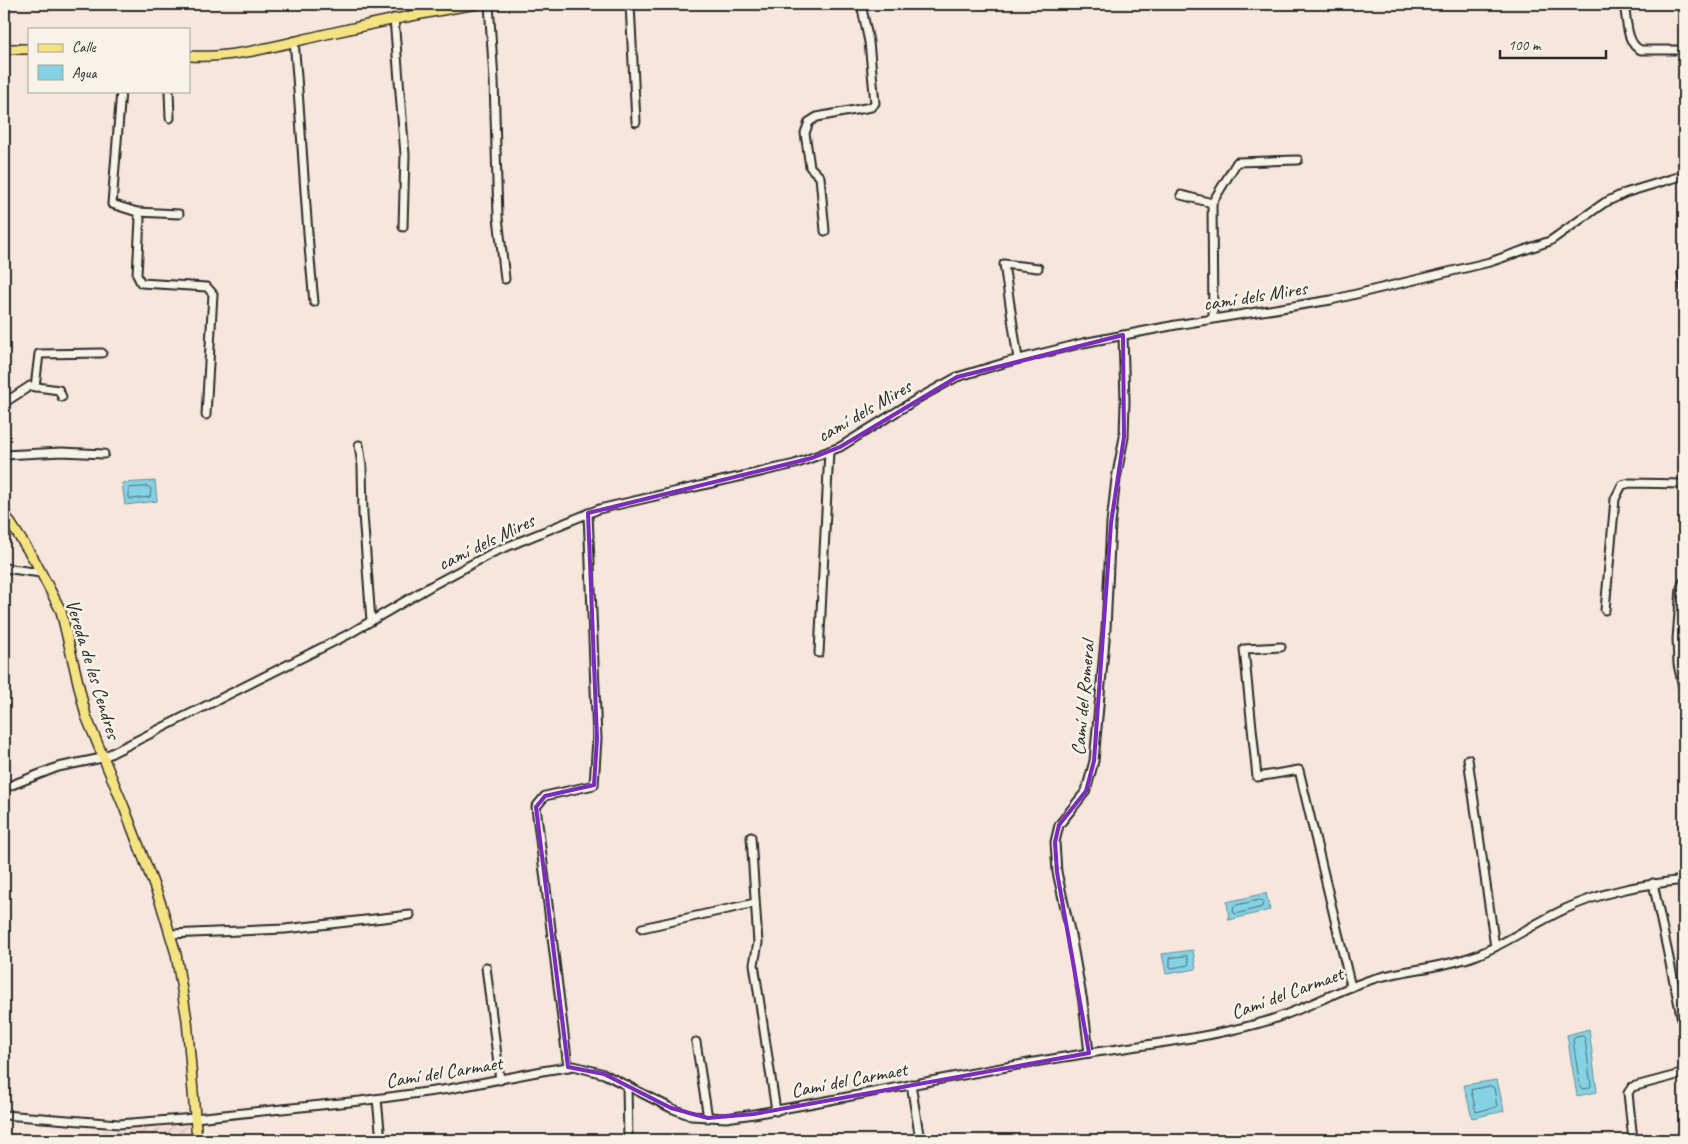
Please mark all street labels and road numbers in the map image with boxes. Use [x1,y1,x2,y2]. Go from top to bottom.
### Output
street label: camí dels Mires [1201,275,1311,317]
street label: camí dels Mires [812,373,917,448]
street label: camí dels Mires [433,507,540,576]
street label: Vereda de les Cendres [60,596,127,744]
street label: Camí del Romeral [1066,636,1101,756]
street label: Camí del Carmaet [1227,960,1349,1025]
street label: Camí del Carmaet [384,1050,506,1094]
street label: Camí del Carmaet [789,1056,911,1104]

